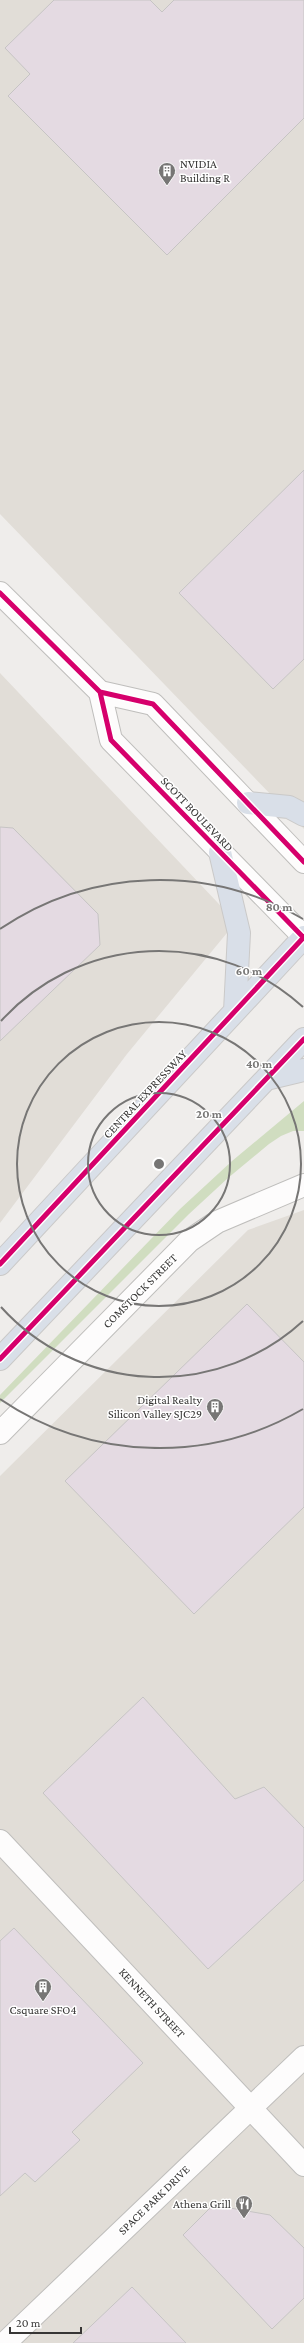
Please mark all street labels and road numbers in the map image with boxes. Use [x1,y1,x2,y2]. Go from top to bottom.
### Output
street label: SCOTT BOULEVARD [158,774,236,854]
street label: CENTRAL EXPRESSWAY [100,1046,190,1141]
street label: COMSTOCK STREET [100,1251,180,1331]
street label: KENNETH STREET [116,1965,188,2041]
street label: SPACE PARK DRIVE [115,2162,193,2238]

